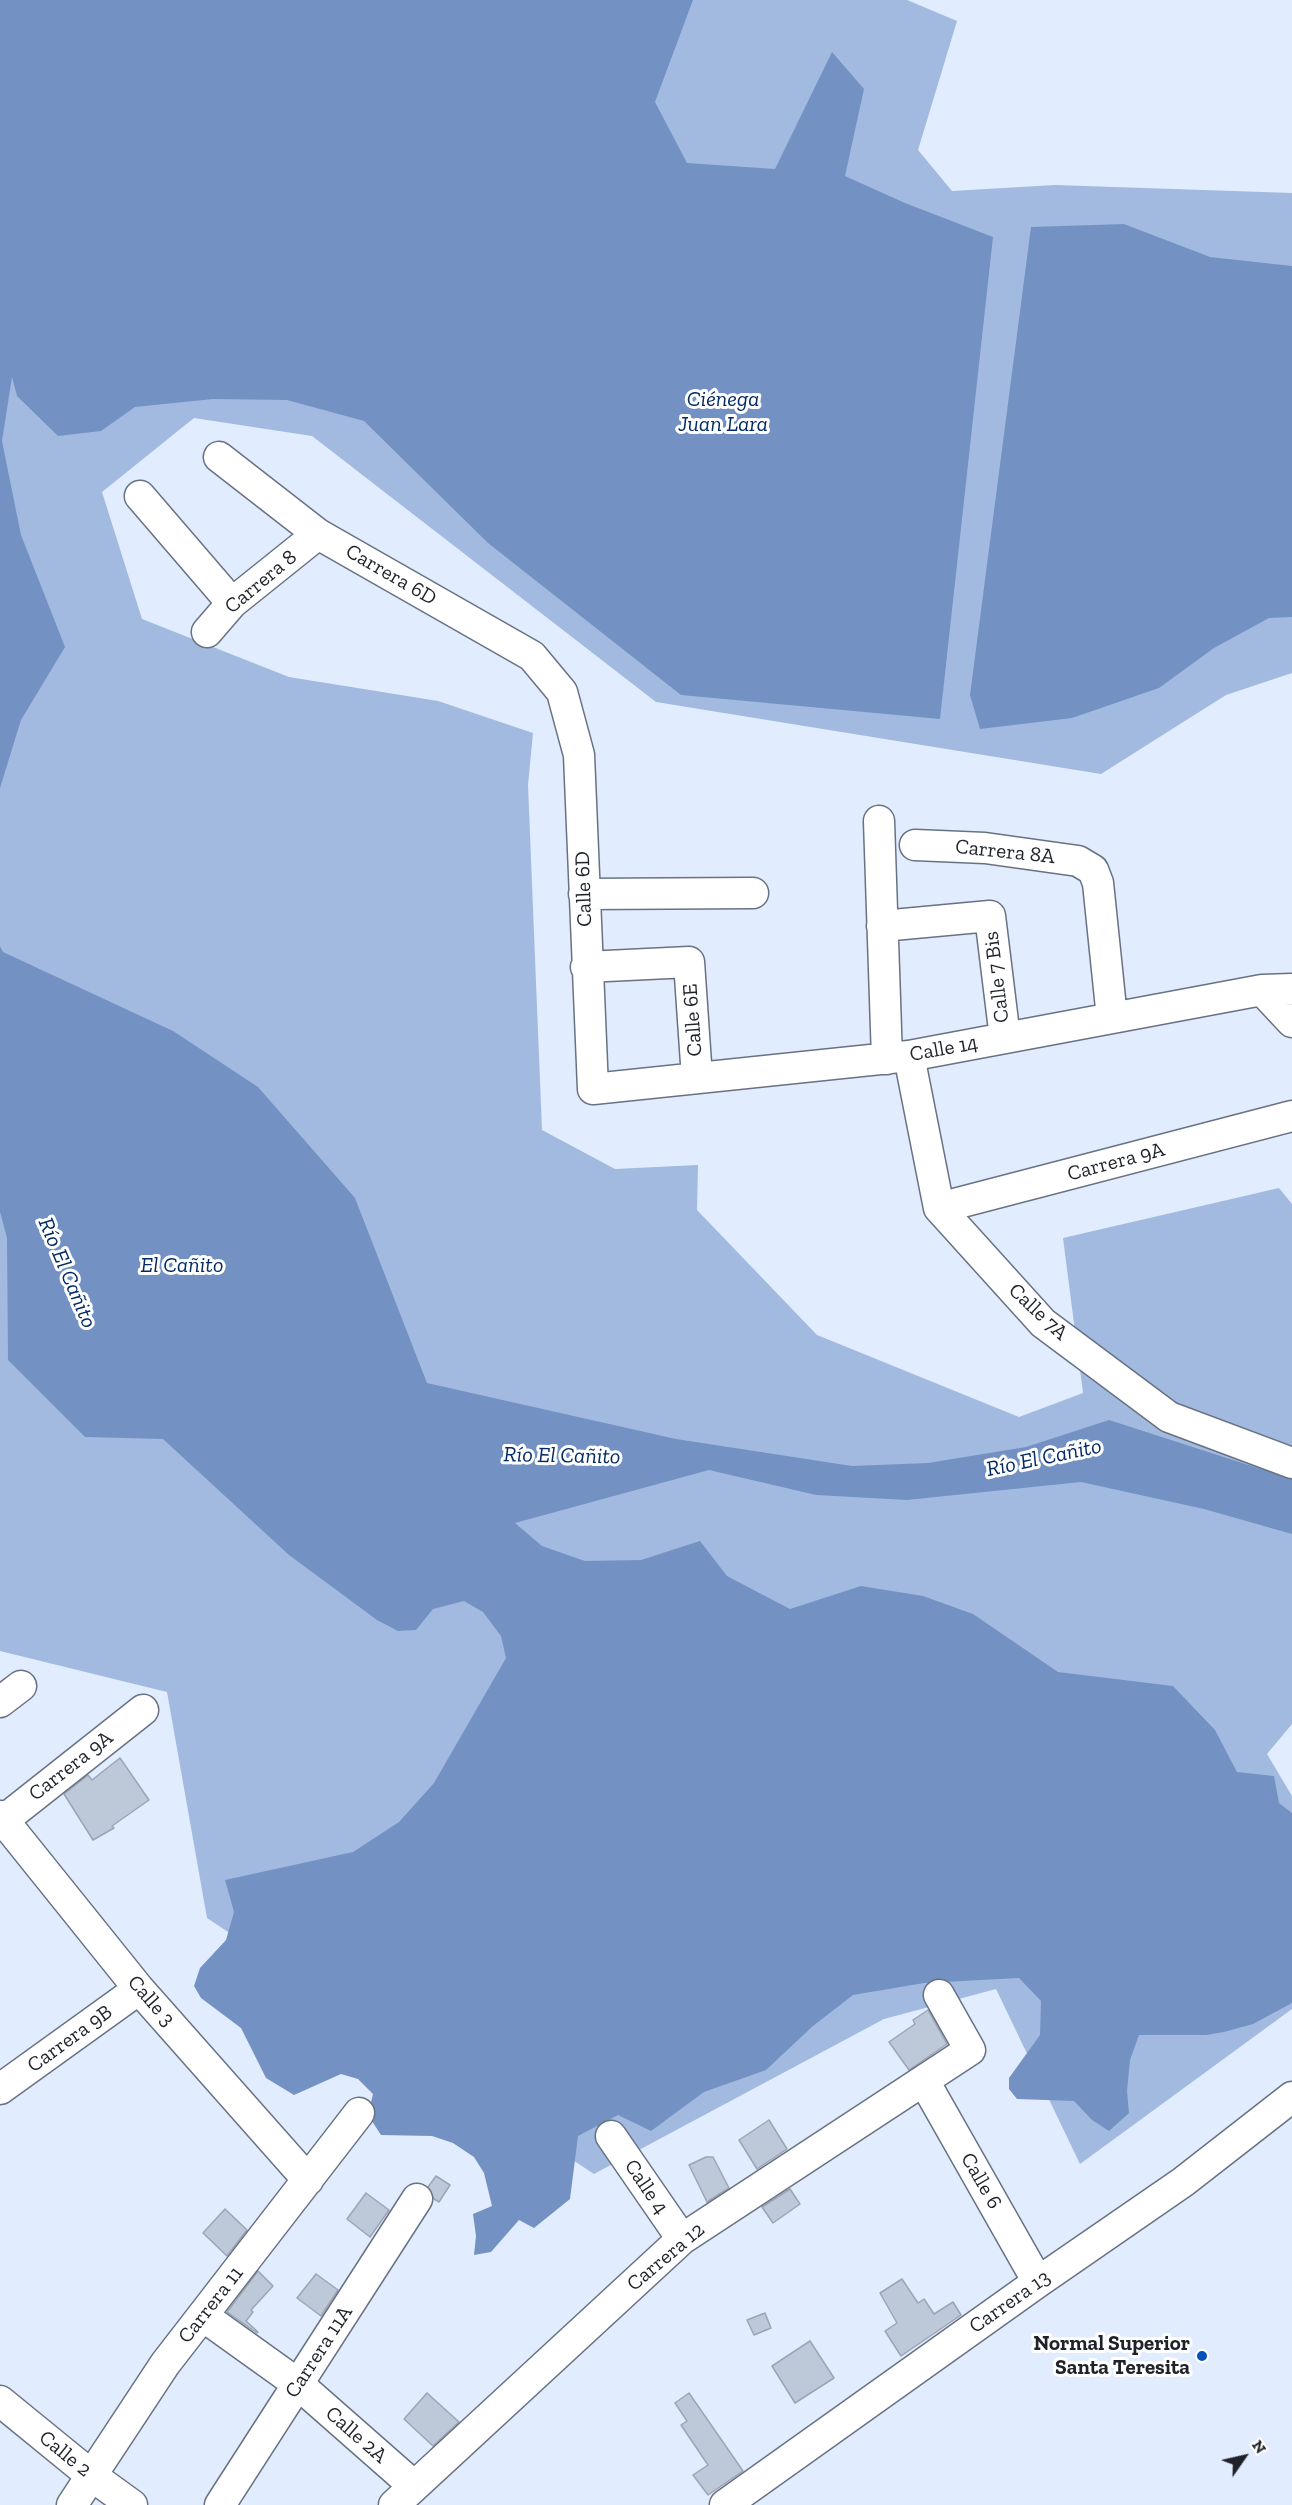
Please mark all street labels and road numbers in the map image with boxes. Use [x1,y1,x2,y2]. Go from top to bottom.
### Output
street label: Carrera 6D [341,539,441,611]
street label: Carrera 8 [220,545,302,619]
street label: Carrera 8A [954,834,1056,870]
street label: Calle 6D [570,851,598,927]
street label: Calle 7 Bis [979,930,1015,1024]
street label: Calle 6E [678,983,708,1057]
street label: Calle 14 [908,1031,980,1067]
street label: Carrera 9A [1065,1137,1167,1187]
street label: Calle 7A [1003,1278,1073,1346]
street label: Carrera 9A [24,1725,118,1807]
street label: Calle 3 [122,1970,180,2032]
street label: Carrera 9B [23,2000,117,2078]
street label: Calle 6 [955,2148,1007,2214]
street label: Calle 4 [619,2155,673,2219]
street label: Carrera 12 [622,2217,710,2297]
street label: Carrera 11 [173,2261,249,2349]
street label: Carrera 13 [965,2265,1055,2339]
street label: Carrera 11A [280,2301,358,2403]
street label: Calle 2A [320,2401,392,2469]
street label: Calle 2 [34,2425,96,2483]

